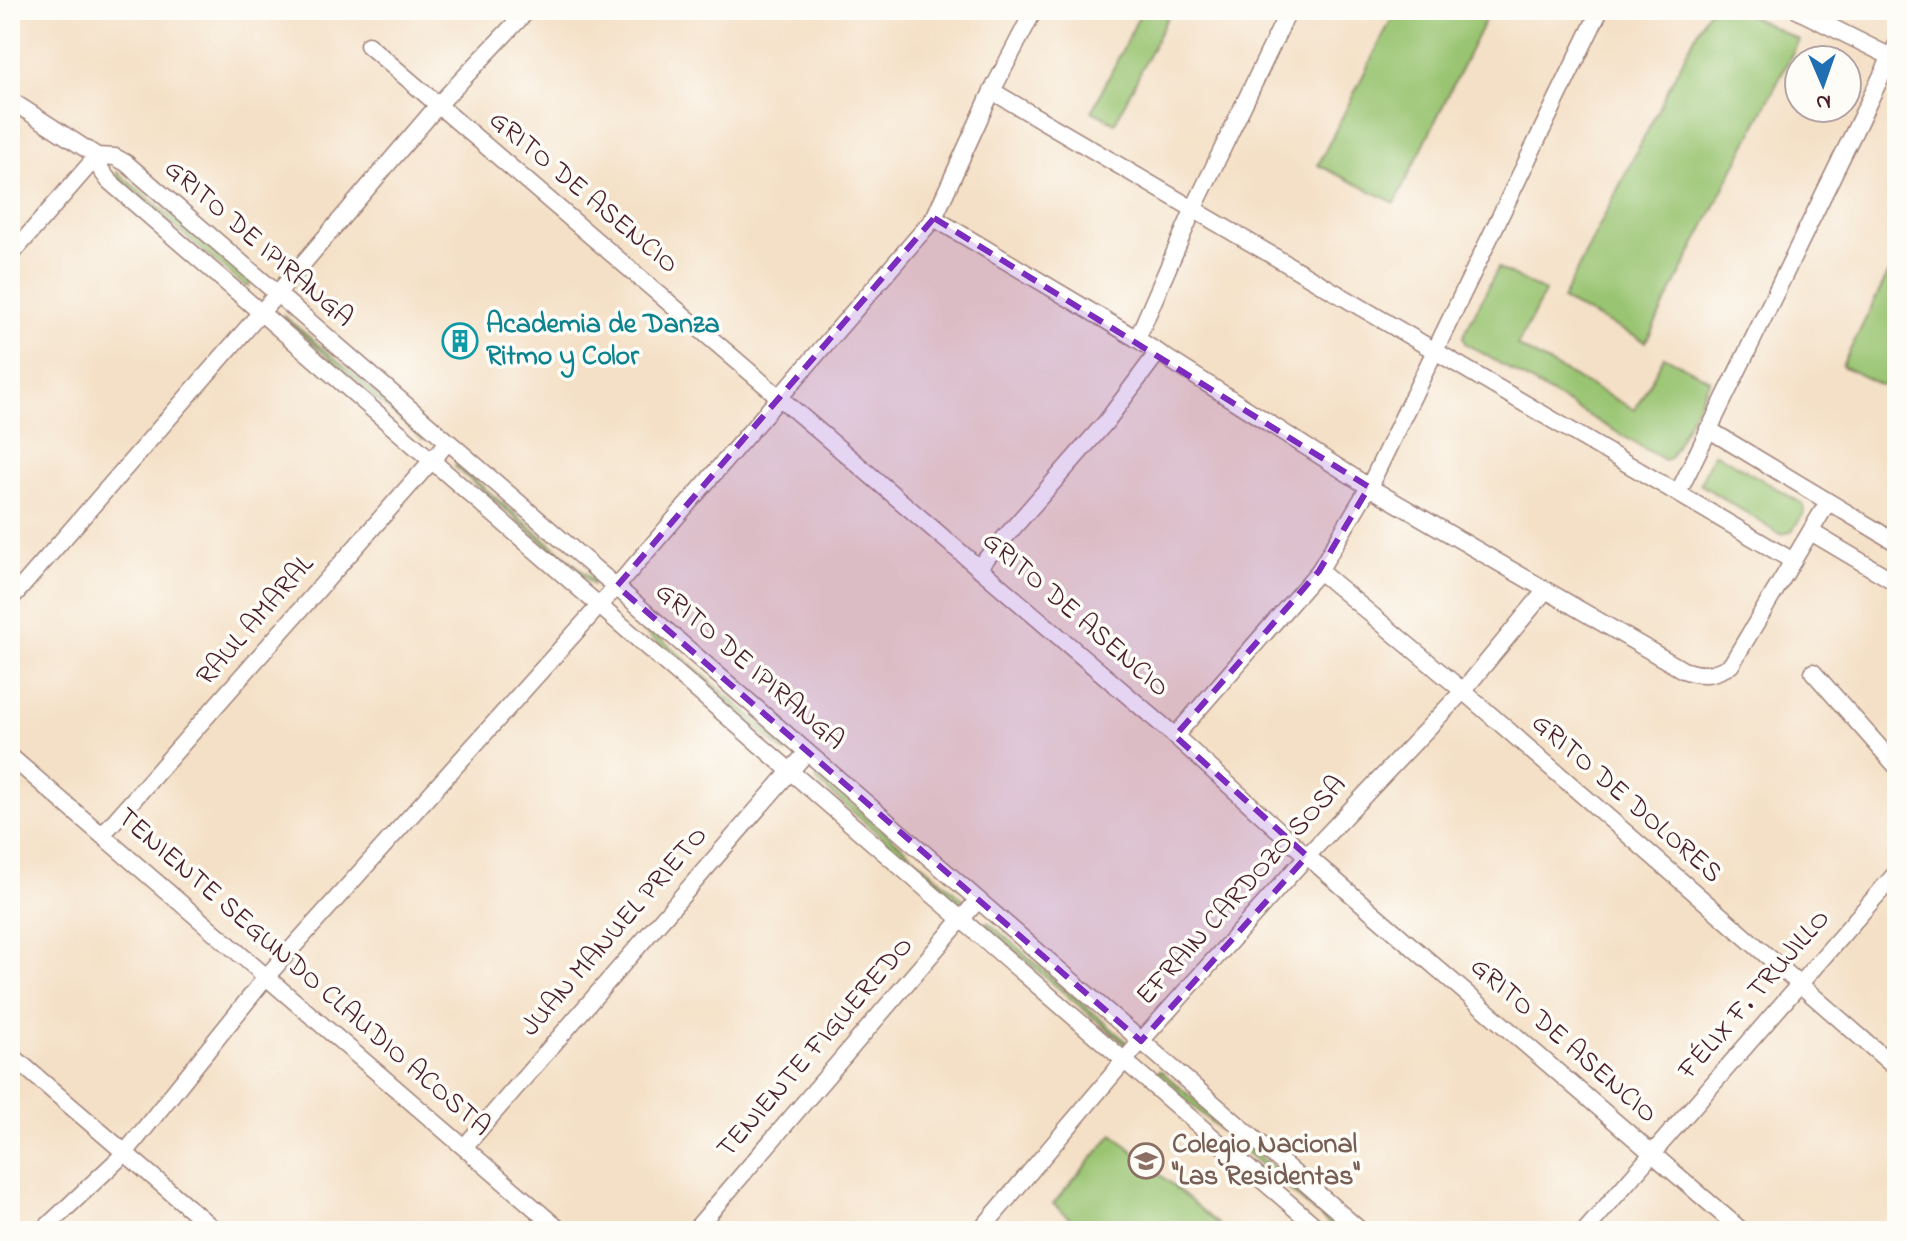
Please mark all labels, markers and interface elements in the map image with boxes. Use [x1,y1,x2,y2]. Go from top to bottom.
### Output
north arrow [1783,44,1863,124]
text: N [1816,85,1832,117]
street label: GRITO DE ASENCIO [479,101,687,285]
street label: GRITO DE IPIRANGA [154,150,362,338]
place label: Academia de Danza Ritmo y Color [486,305,720,378]
building icon: Academia de Danza Ritmo y Color [441,322,479,360]
street label: GRITO DE ASENCIO [972,522,1178,708]
street label: RAUL AMARAL [187,546,325,696]
street label: GRITO DE IPIRANGA [645,573,853,761]
street label: GRITO DE DOLORES [1521,704,1731,894]
street label: EFRAIN CARDOZO SOSA [1127,767,1357,1015]
street label: TENIENTE SEGUNDO CLAUDIO ACOSTA [107,799,499,1147]
street label: JUAN MANUEL PRIETO [512,818,718,1046]
street label: FÉLIX F. TRUJILLO [1668,901,1841,1090]
street label: TENIENTE FIGUEREDO [708,928,924,1168]
street label: GRITO DE ASENCIO [1460,948,1666,1134]
place label: Colegio Nacional "Las Residentas" [1171,1125,1360,1198]
school or university icon: Colegio Nacional "Las Residentas" [1127,1142,1165,1180]

